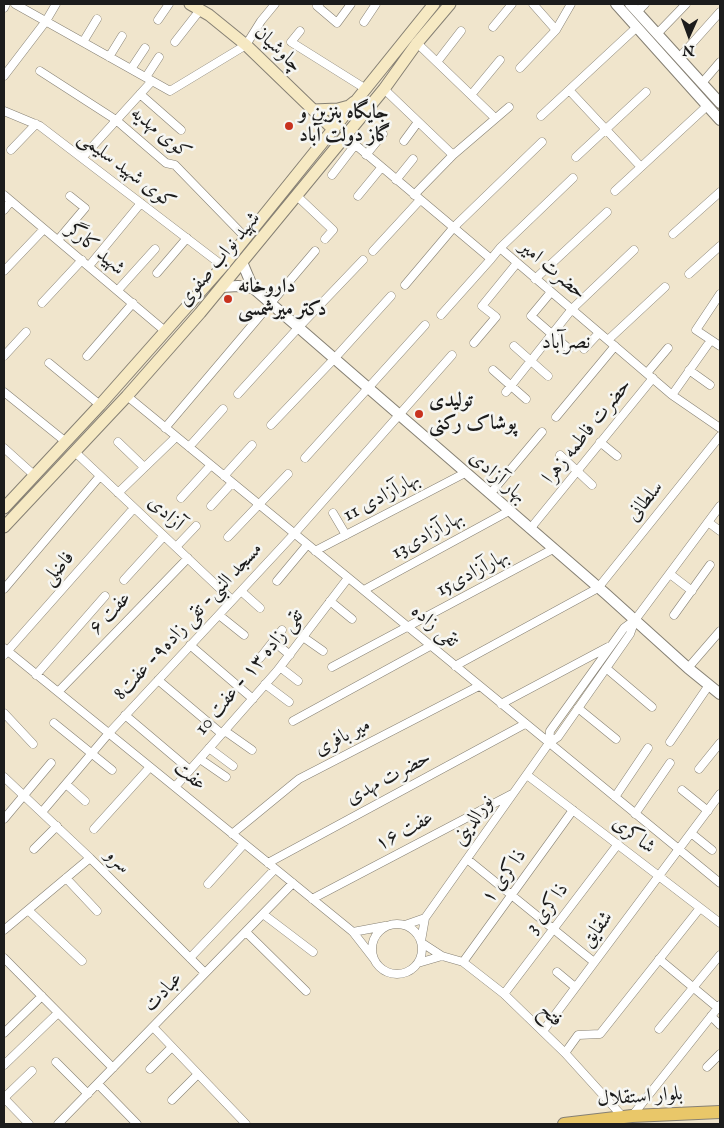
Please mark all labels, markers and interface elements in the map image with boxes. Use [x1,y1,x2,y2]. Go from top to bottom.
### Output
north arrow [664,10,714,60]
street label: چاوشیان [248,22,306,78]
text: N [682,41,695,59]
street label: کوی مهدیه [125,102,195,166]
place label: جایگاه بنزین و گاز دولت آباد [299,102,391,149]
marker: جایگاه بنزین و گاز دولت آباد [283,120,295,132]
street label: کوی شهید سلیمی [73,127,179,215]
street label: شهید نواب صفوی [173,208,267,312]
street label: شهید کارگر [61,219,129,281]
street label: حضرت امیر [514,236,590,306]
place label: داروخانه دکتر میرشمسی [238,276,327,323]
marker: داروخانه دکتر میرشمسی [222,293,234,305]
district label: نصرآباد [541,331,591,357]
street label: حضرت فاطمه زهرا [538,375,638,489]
place label: تولیدی پوشاک رکنی [429,390,517,437]
marker: تولیدی پوشاک رکنی [413,408,425,420]
street label: بهار آزادی [463,446,531,510]
street label: بهارآزادی 11 [340,468,424,528]
street label: سلطانی [622,477,670,527]
street label: آزادی [142,491,188,537]
street label: بهارآزادی13 [388,506,468,566]
street label: مسجد النبی- تقی زاده۹- عفت8 [110,538,268,706]
street label: بهارآزادی15 [433,545,513,603]
street label: فاضلی [37,547,81,591]
street label: عفت ۶ [85,587,137,641]
street label: تقی زاده [405,600,463,654]
street label: تقی زاده ۱۳ - عفت 10 [190,605,310,741]
street label: میر بافری [311,714,375,762]
street label: حضرت مهدی [343,747,435,811]
street label: عفت [168,757,210,797]
street label: نورالدینی [448,791,500,851]
street label: عفت ۱۶ [372,807,438,857]
street label: شاکری [607,812,659,860]
street label: سرو [99,844,135,880]
street label: ذاکری ۱ [477,845,533,909]
street label: ذاکری 3 [521,879,575,939]
street label: شقایق [577,907,619,953]
street label: عبادت [139,968,189,1018]
street label: فتح [533,999,567,1033]
street label: بلوار استقلال [596,1083,684,1113]

